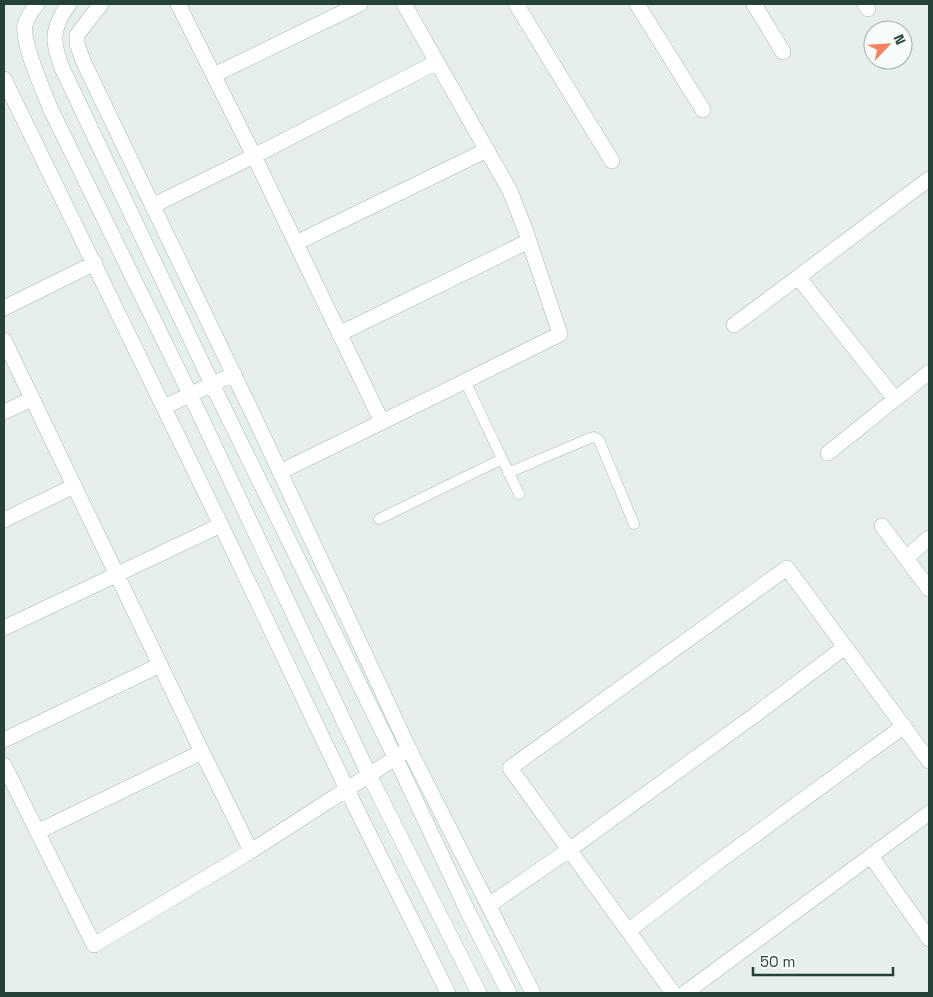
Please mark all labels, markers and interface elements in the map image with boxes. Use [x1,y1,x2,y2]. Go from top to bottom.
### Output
north arrow [863,20,913,70]
text: N [890,31,910,48]
scale bar [753,944,893,976]
text: 50 m [760,952,795,971]

